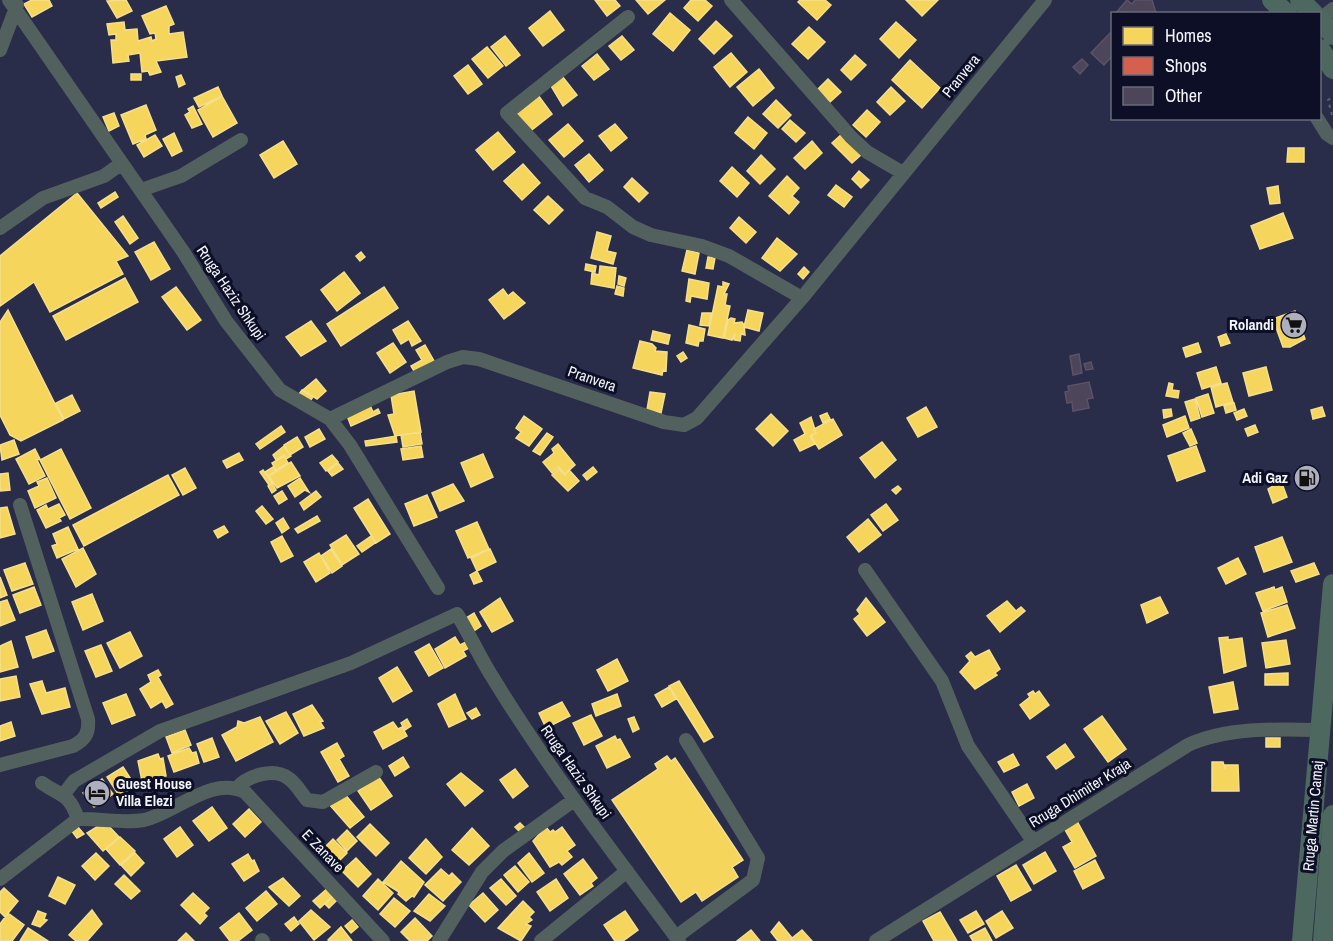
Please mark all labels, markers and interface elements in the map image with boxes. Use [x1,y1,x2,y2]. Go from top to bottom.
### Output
legend [1111,12,1321,120]
text: Homes [1165,23,1212,48]
street label: Pranvera [937,50,985,102]
text: Shops [1165,53,1207,78]
text: Other [1165,83,1202,108]
street label: Rruga Haziz Shkupi [192,241,271,344]
supermarket icon: Rolandi [1279,310,1309,340]
place label: Rolandi [1229,314,1274,335]
street label: Pranvera [565,360,619,397]
fuel station icon: Adi Gaz [1292,463,1322,493]
place label: Adi Gaz [1242,467,1288,488]
street label: Rruga Haziz Shkupi [536,721,617,823]
street label: Rruga Dhimiter Kraja [1025,753,1135,832]
street label: Rruga Martin Camaj [1297,760,1328,872]
place label: Guest House Villa Elezi [116,773,192,811]
hotel icon: Guest House Villa Elezi [82,778,112,808]
street label: E Zanave [298,824,349,877]

